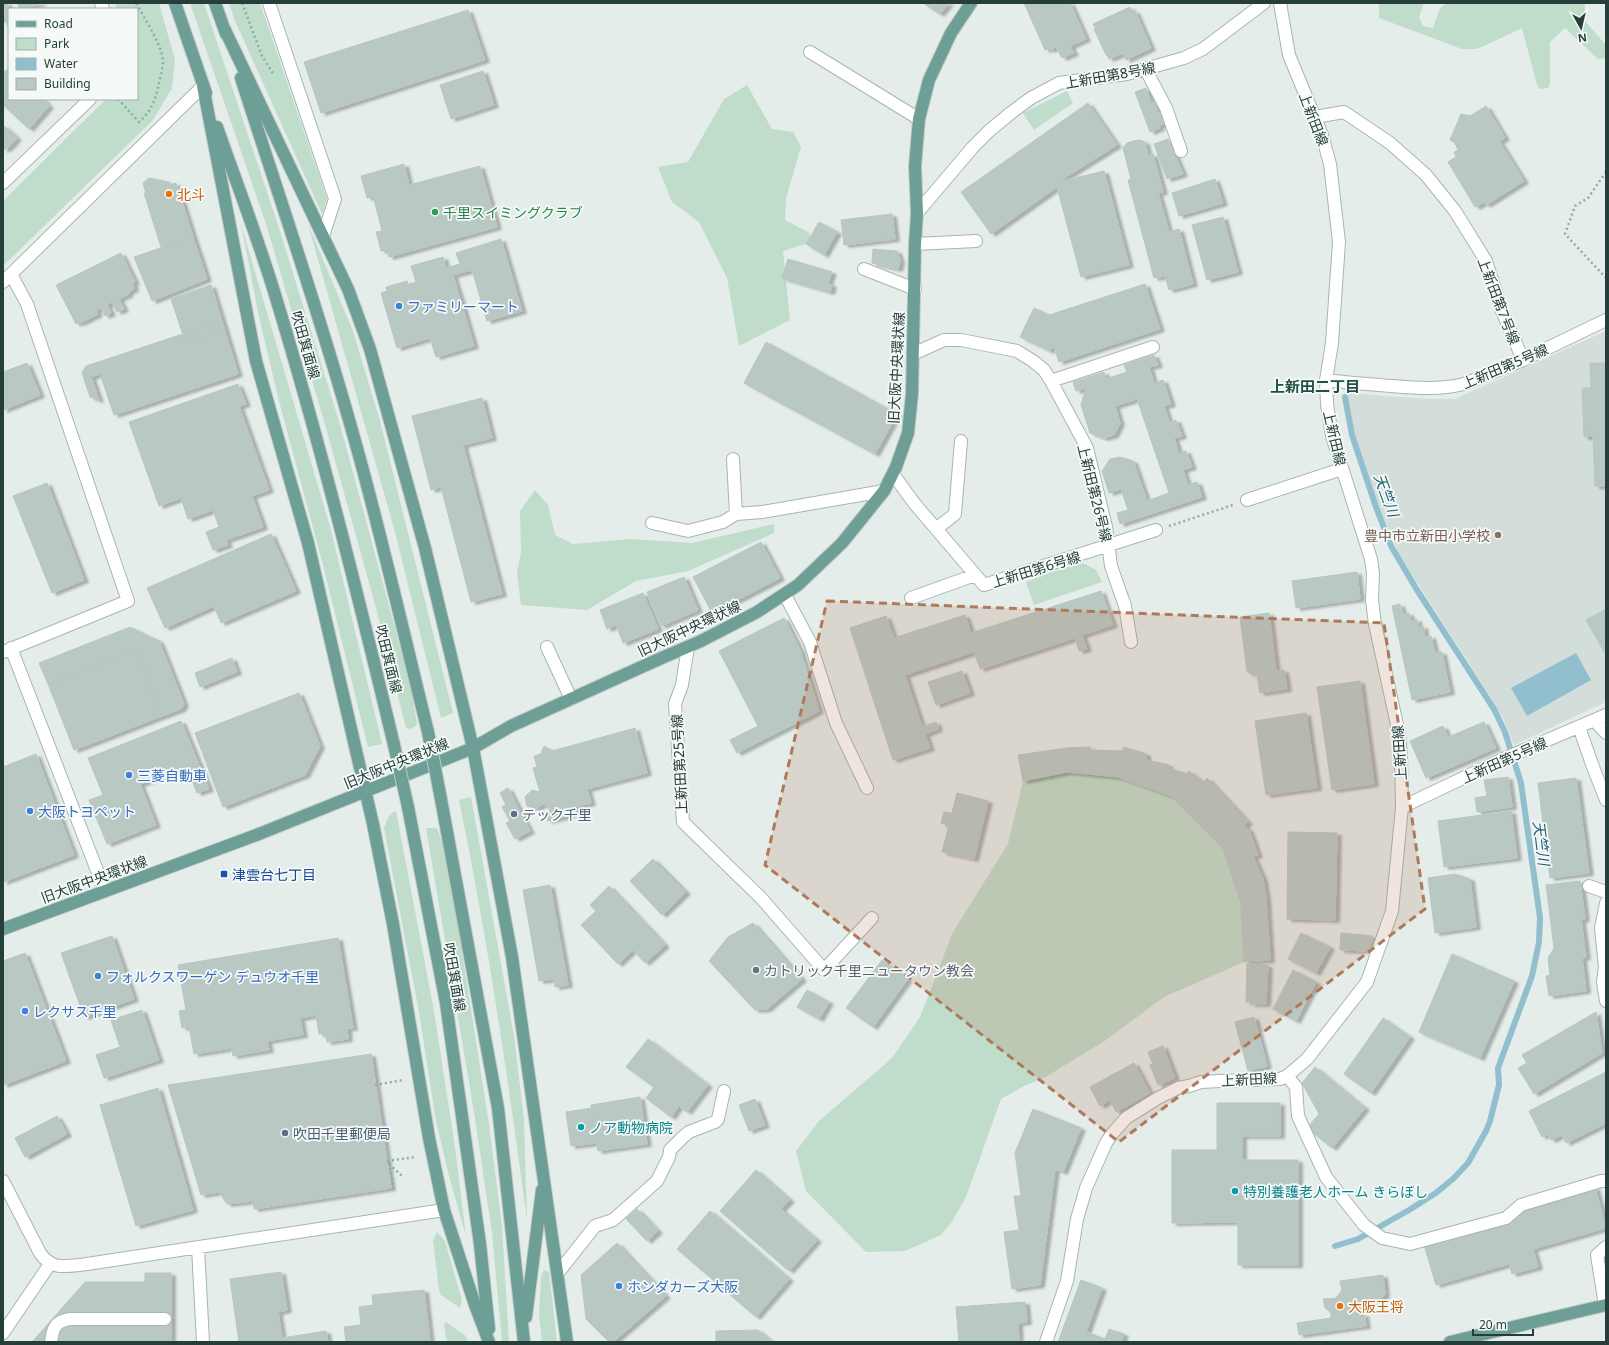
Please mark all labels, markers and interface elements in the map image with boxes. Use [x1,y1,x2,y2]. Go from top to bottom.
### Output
legend [8,8,138,100]
north arrow [1561,8,1601,48]
text: Road [44,15,73,32]
text: N [1577,30,1588,46]
text: Park [44,35,70,52]
text: Water [44,55,78,72]
street label: 上新田第8号線 [1063,58,1157,92]
text: Building [44,75,91,92]
street label: 上新田線 [1295,89,1333,149]
place label: 北斗 [177,185,205,204]
marker: 北斗 [164,189,174,199]
place label: 千里スイミングクラブ [443,203,583,222]
marker: 千里スイミングクラブ [430,207,440,217]
street label: 上新田第7号線 [1474,255,1524,347]
place label: ファミリーマート [407,297,519,316]
marker: ファミリーマート [394,301,404,311]
street label: 吹田箕面線 [287,309,325,381]
street label: 旧大阪中央環状線 [884,312,908,424]
street label: 上新田第5号線 [1459,339,1551,393]
district label: 上新田二丁目 [1270,376,1360,396]
street label: 上新田線 [1319,409,1351,467]
street label: 上新田第26号線 [1074,442,1116,544]
water label: 天竺川 [1370,470,1405,521]
place label: 豊中市立新田小学校 [1364,526,1490,545]
marker: 豊中市立新田小学校 [1493,530,1503,540]
street label: 上新田第6号線 [989,546,1083,592]
street label: 旧大阪中央環状線 [634,596,744,660]
street label: 吹田箕面線 [371,623,407,695]
street label: 上新田第25号線 [667,714,691,814]
street label: 上新田線 [1388,724,1410,782]
street label: 旧大阪中央環状線 [341,733,451,793]
street label: 上新田第5号線 [1458,733,1550,787]
place label: 三菱自動車 [137,766,207,785]
marker: 三菱自動車 [124,770,134,780]
place label: 大阪トヨペット [38,802,136,821]
place label: テック千里 [522,805,592,824]
marker: 大阪トヨペット [25,806,35,816]
marker: テック千里 [509,809,519,819]
water label: 天竺川 [1529,819,1555,869]
street label: 旧大阪中央環状線 [38,851,150,907]
place label: 津雲台七丁目 [232,865,316,884]
marker: 津雲台七丁目 [219,869,229,879]
street label: 吹田箕面線 [440,941,470,1013]
place label: カトリック千里ニュータウン教会 [764,961,974,980]
marker: カトリック千里ニュータウン教会 [751,965,761,975]
place label: フォルクスワーゲン デュウオ千里 [106,967,319,986]
marker: フォルクスワーゲン デュウオ千里 [93,971,103,981]
place label: レクサス千里 [33,1002,117,1021]
marker: レクサス千里 [20,1006,30,1016]
street label: 上新田線 [1221,1068,1277,1090]
place label: ノア動物病院 [589,1118,673,1137]
marker: ノア動物病院 [576,1122,586,1132]
place label: 吹田千里郵便局 [293,1124,391,1143]
marker: 吹田千里郵便局 [280,1128,290,1138]
place label: 特別養護老人ホーム きらぼし [1243,1182,1428,1201]
marker: 特別養護老人ホーム きらぼし [1230,1186,1240,1196]
place label: ホンダカーズ大阪 [627,1277,738,1296]
marker: ホンダカーズ大阪 [614,1281,624,1291]
place label: 大阪王将 [1348,1297,1404,1316]
marker: 大阪王将 [1335,1301,1345,1311]
scale bar [1473,1311,1533,1337]
text: 20 m [1479,1316,1507,1333]

